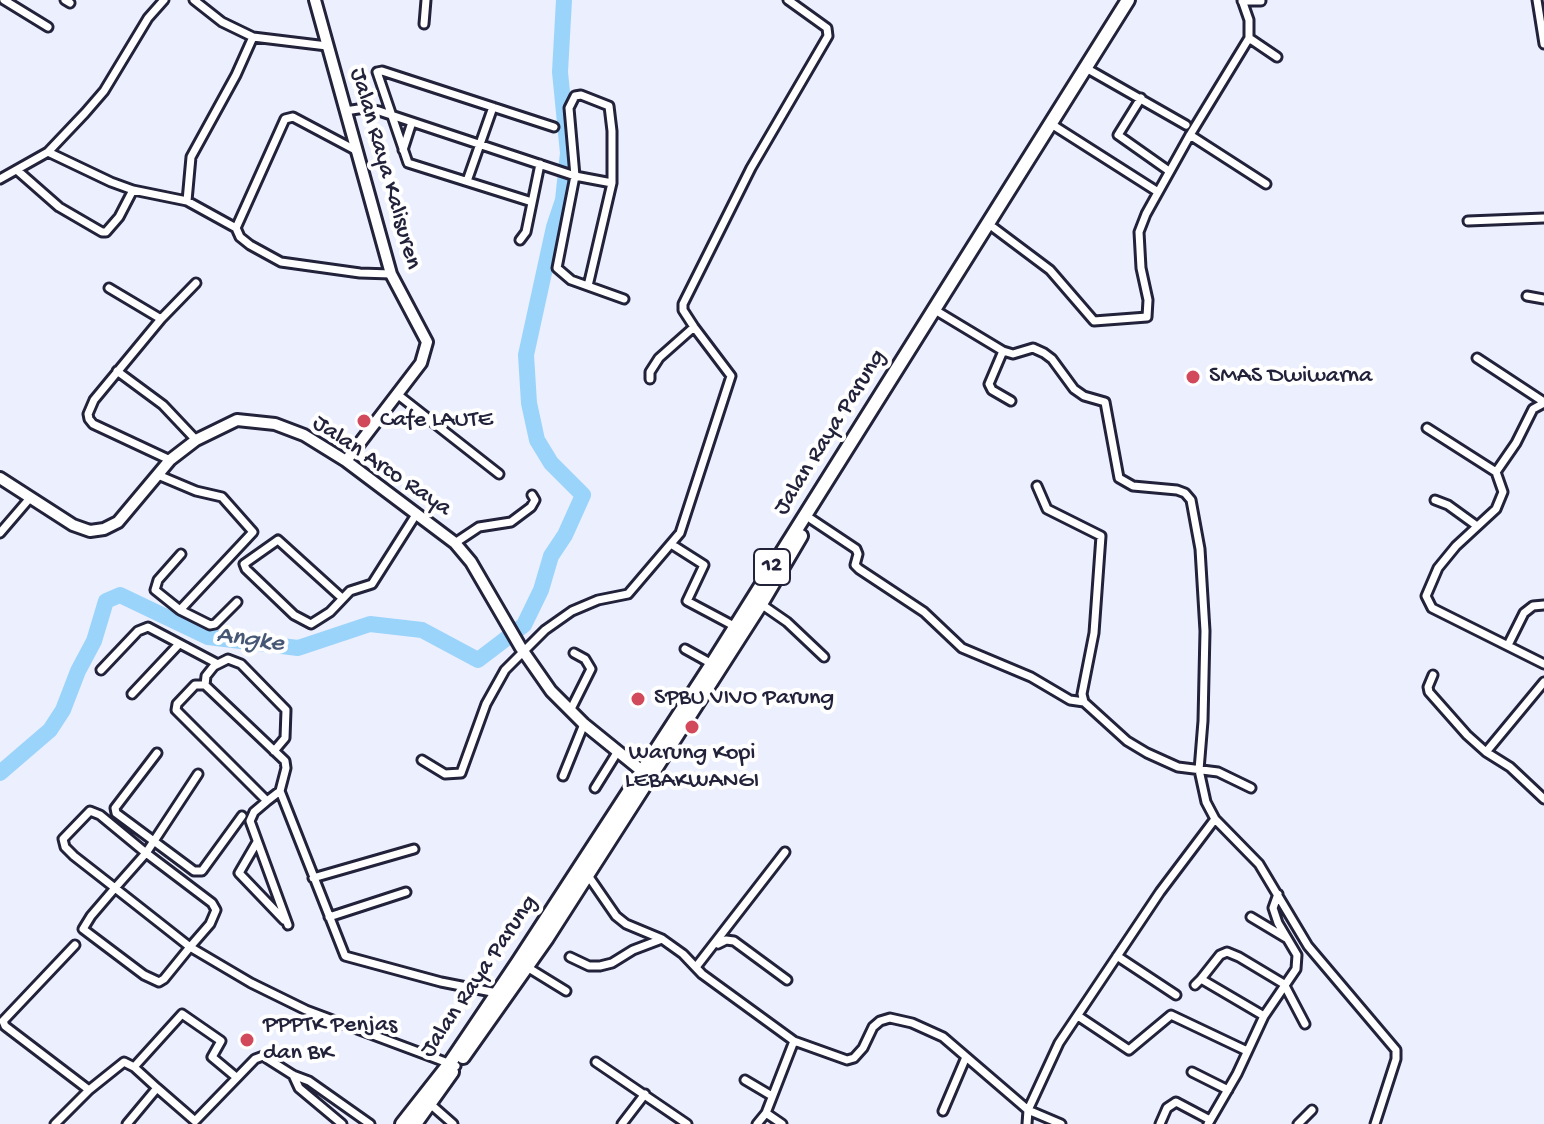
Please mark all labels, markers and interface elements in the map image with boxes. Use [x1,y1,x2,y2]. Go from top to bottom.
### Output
street label: Jalan Raya Kalisuren [342,65,426,273]
street label: Jalan Raya Parung [768,345,894,521]
place label: SMAS Dwiwarna [1209,363,1372,391]
marker: SMAS Dwiwarna [1184,368,1202,386]
place label: Cafe LAUTE [380,407,493,435]
street label: Jalan Arco Raya [306,410,456,524]
marker: Cafe LAUTE [355,412,373,430]
road number: 12 [754,549,790,585]
water label: Angke [214,621,286,661]
place label: SPBU VIVO Parung [654,685,834,713]
marker: SPBU VIVO Parung [629,690,647,708]
marker: Warung Kopi LEBAKWANGI [683,718,701,736]
place label: Warung Kopi LEBAKWANGI [625,740,759,796]
street label: Jalan Raya Parung [415,890,545,1064]
place label: PPPTK Penjas dan BK [263,1012,397,1068]
marker: PPPTK Penjas dan BK [238,1031,256,1049]

